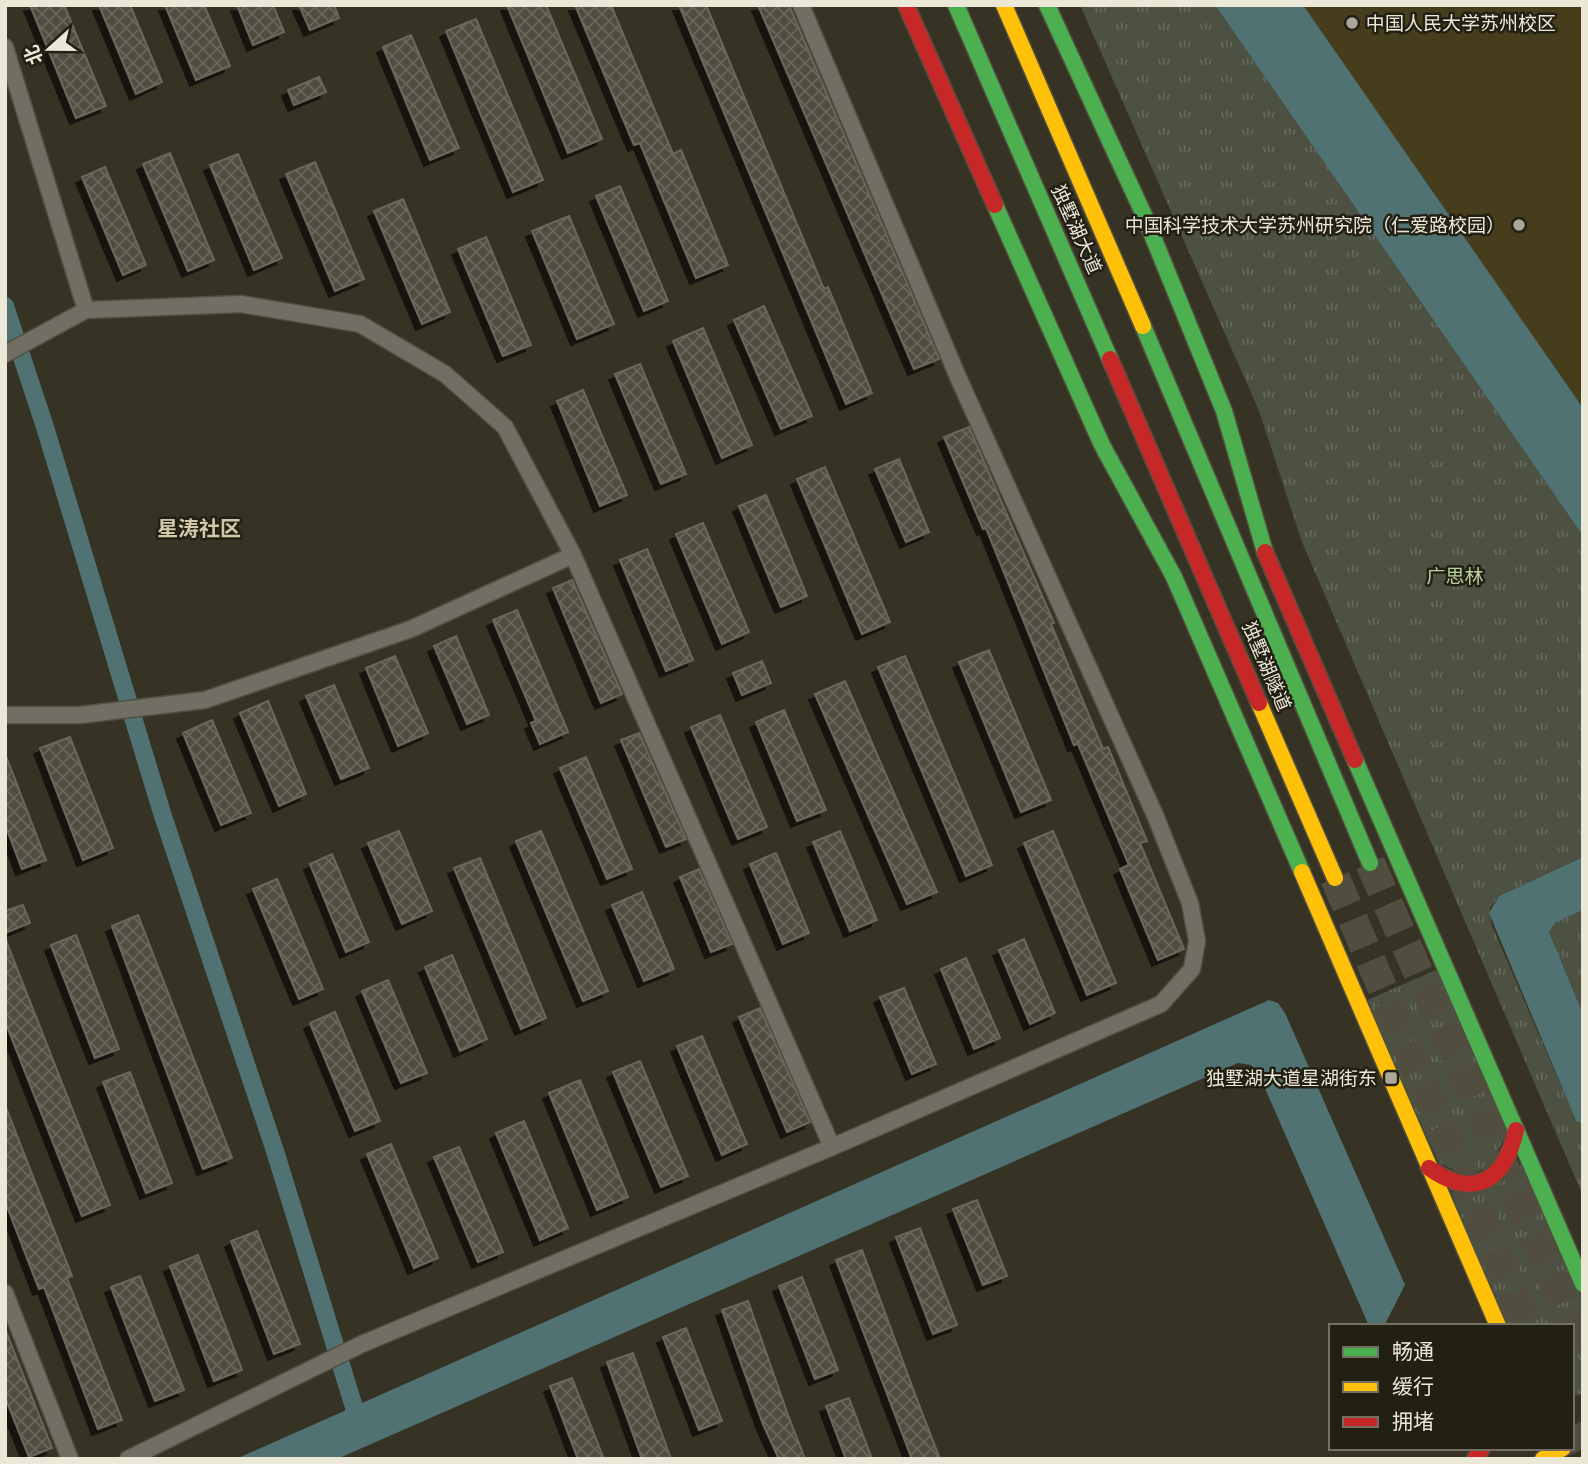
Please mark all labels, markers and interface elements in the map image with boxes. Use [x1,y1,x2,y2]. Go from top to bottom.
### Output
place label: 中国人民大学苏州校区 [1366,11,1556,34]
north arrow [14,14,84,84]
marker: 中国人民大学苏州校区 [1344,15,1360,31]
text: 北 [19,42,47,68]
street label: 独墅湖大道 [1048,181,1107,277]
place label: 中国科学技术大学苏州研究院（仁爱路校园） [1125,213,1505,236]
marker: 中国科学技术大学苏州研究院（仁爱路校园） [1511,217,1527,233]
district label: 星涛社区 [157,515,241,540]
park label: 广思林 [1426,564,1484,587]
street label: 独墅湖隧道 [1238,618,1297,714]
place label: 独墅湖大道星湖街东 [1206,1066,1377,1089]
marker: 独墅湖大道星湖街东 [1383,1070,1399,1086]
legend [1329,1324,1574,1450]
text: 畅通 [1392,1338,1434,1363]
text: 缓行 [1392,1373,1434,1398]
text: 拥堵 [1392,1408,1434,1433]

